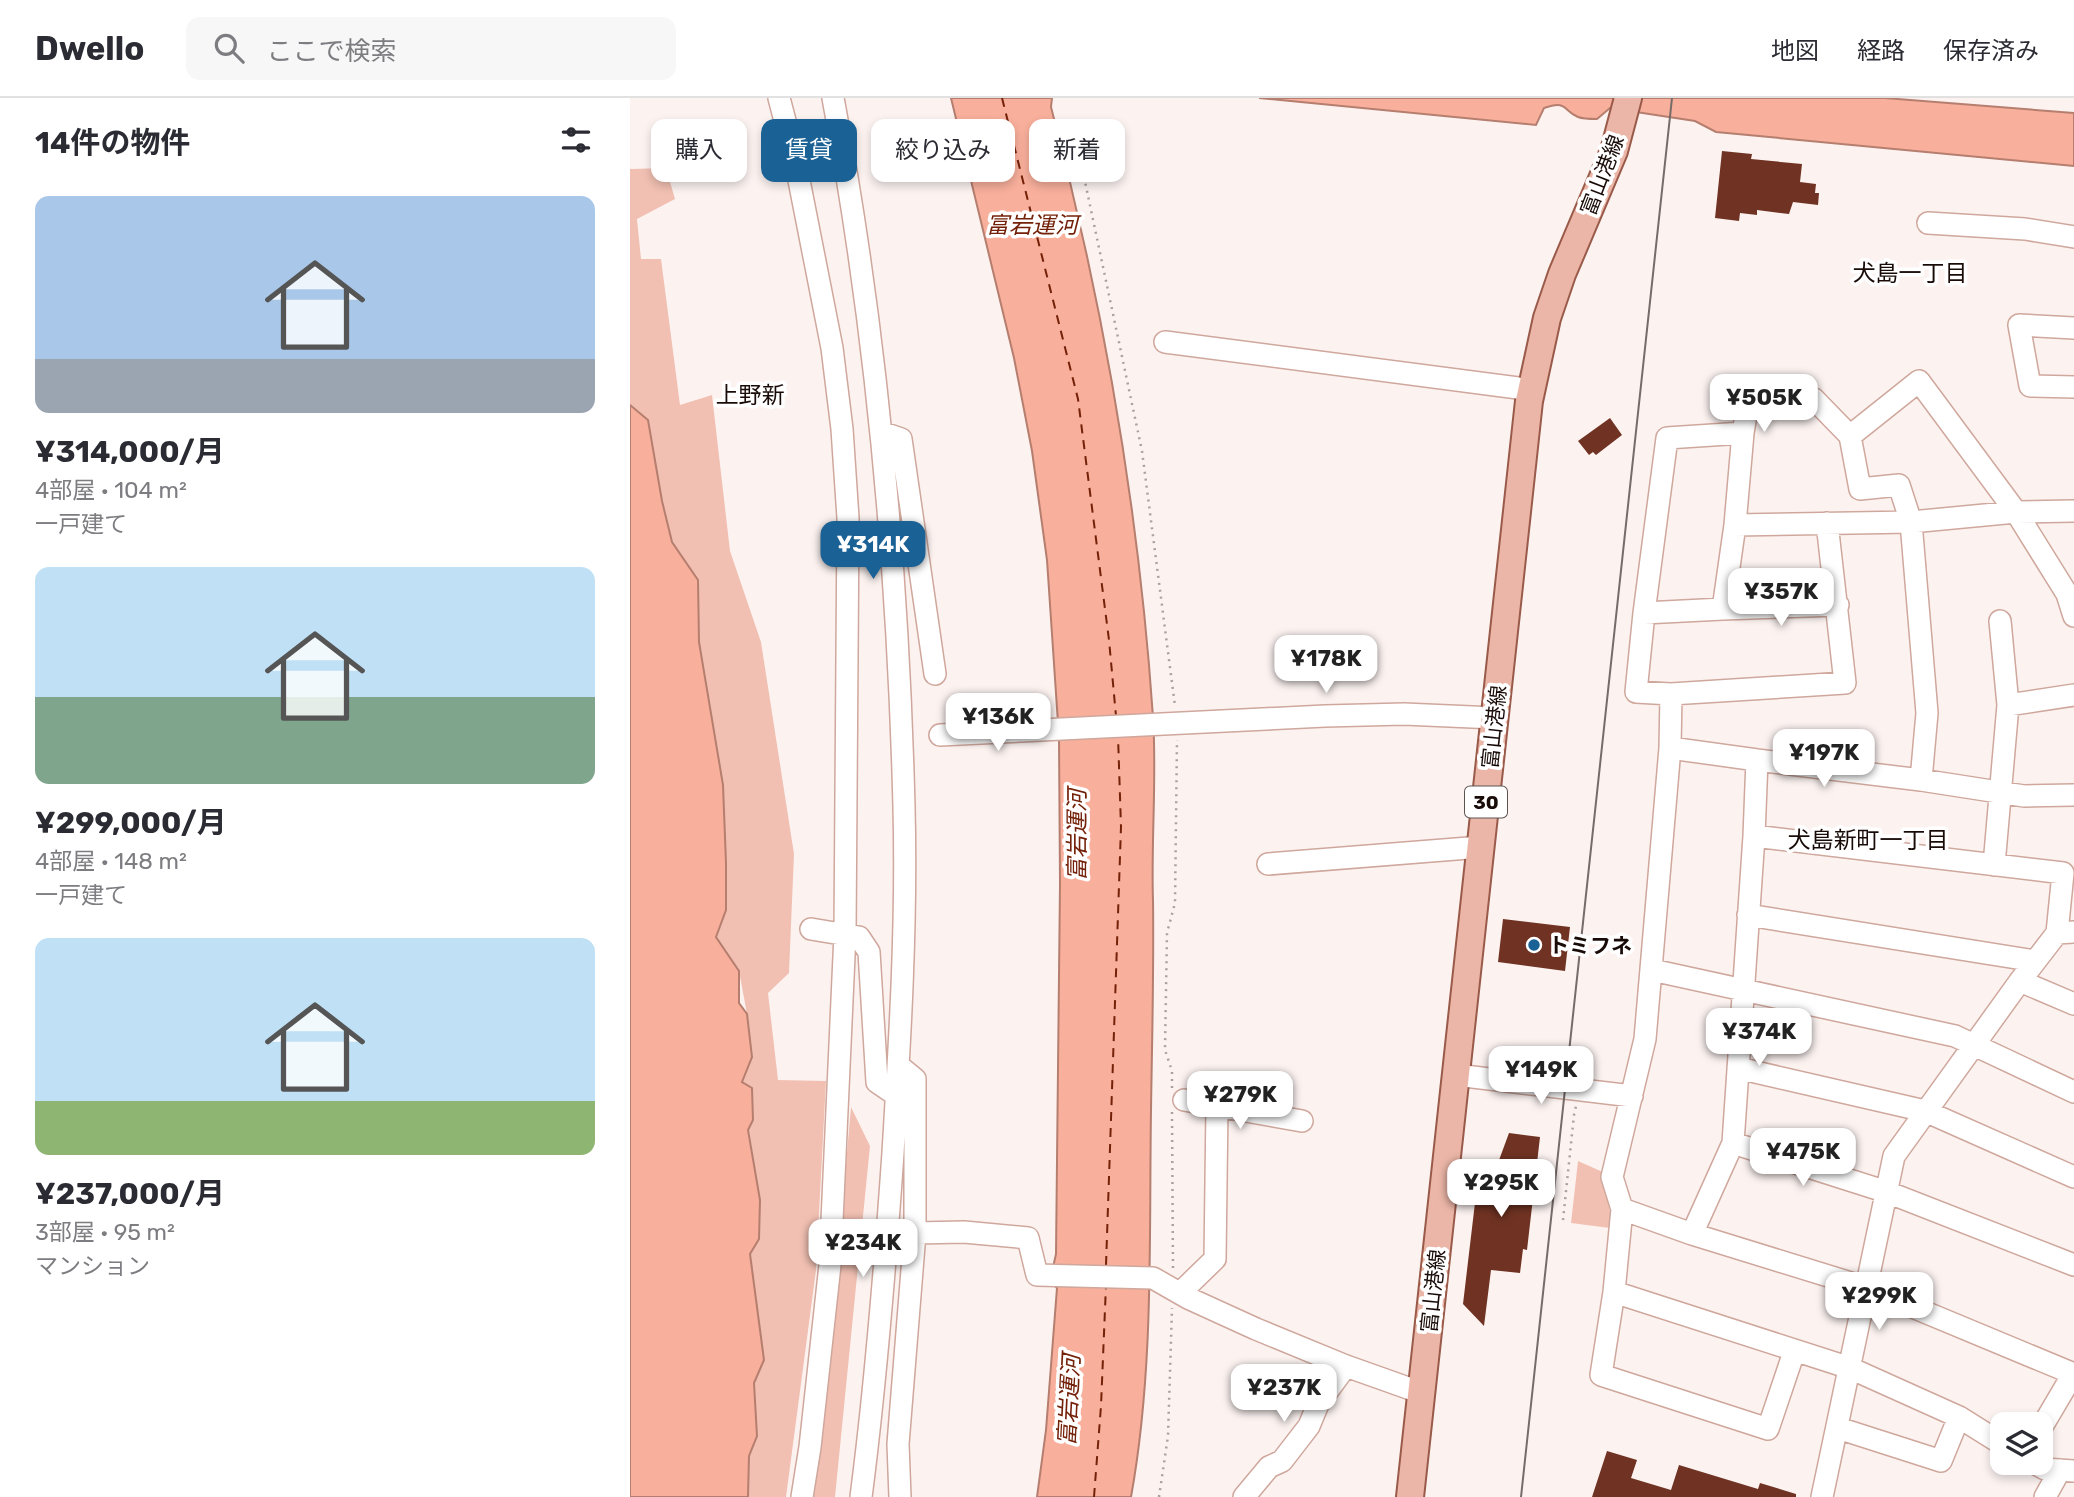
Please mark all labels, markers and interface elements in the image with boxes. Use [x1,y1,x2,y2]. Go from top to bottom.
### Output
search box [186,17,676,80]
text: Dwello [35,29,144,68]
icon: search [210,29,248,67]
text: ここで検索 [266,36,396,67]
text: 地図 [1771,37,1819,65]
text: 経路 [1857,37,1905,65]
text: 保存済み [1943,37,2039,65]
chip: 購入 [651,119,747,182]
chip: 賃貸 [761,119,857,182]
chip: 絞り込み [871,119,1015,182]
chip: 新着 [1029,119,1125,182]
icon: filters [557,121,595,159]
text: 14件の物件 [35,125,190,161]
street label: 富山港線 [1575,131,1629,219]
water label: 富岩運河 [986,211,1082,239]
icon: home [252,242,378,368]
district label: 犬島一丁目 [1853,259,1968,287]
pin: ¥505K [1715,374,1813,434]
district label: 上野新 [716,381,785,409]
text: ¥505K [1726,383,1802,411]
text: ¥314,000/月 [35,434,225,470]
text: 4部屋 · 104 m² [35,476,187,504]
text: 一戸建て [35,510,127,538]
pin: ¥314K [824,522,922,581]
text: ¥314K [836,530,910,558]
pin: ¥357K [1732,568,1830,628]
text: ¥357K [1744,577,1818,605]
icon: home [252,613,378,739]
pin: ¥178K [1277,636,1375,695]
text: ¥178K [1290,644,1362,672]
street label: 富山港線 [1477,684,1511,770]
pin: ¥136K [949,694,1047,753]
text: ¥136K [962,702,1034,730]
pin: ¥197K [1775,730,1873,789]
text: ¥197K [1789,738,1859,766]
water label: 富岩運河 [1063,785,1091,881]
road number: 30 [1465,786,1507,818]
text: ¥299,000/月 [35,805,227,841]
district label: 犬島新町一丁目 [1788,826,1949,854]
text: 4部屋 · 148 m² [35,847,187,875]
text: 一戸建て [35,881,127,909]
place label: トミフネ [1548,933,1632,958]
marker: トミフネ [1526,937,1542,953]
icon: home [252,984,378,1110]
pin: ¥374K [1710,1009,1808,1068]
text: ¥374K [1722,1017,1796,1045]
pin: ¥149K [1492,1046,1590,1106]
text: ¥149K [1505,1055,1577,1083]
pin: ¥279K [1191,1072,1289,1131]
text: ¥279K [1203,1080,1277,1108]
pin: ¥475K [1754,1128,1852,1188]
text: ¥475K [1766,1137,1840,1165]
pin: ¥295K [1452,1160,1550,1219]
text: ¥295K [1463,1168,1539,1196]
text: ¥237,000/月 [35,1176,225,1212]
text: 3部屋 · 95 m² [35,1218,175,1246]
pin: ¥234K [814,1220,912,1279]
text: ¥234K [825,1228,901,1256]
street label: 富山港線 [1416,1248,1450,1334]
text: マンション [35,1252,150,1280]
pin: ¥299K [1830,1272,1928,1332]
text: ¥299K [1841,1281,1917,1309]
water label: 富岩運河 [1053,1349,1086,1447]
pin: ¥237K [1235,1364,1333,1424]
text: ¥237K [1247,1373,1321,1401]
map controls [1990,1412,2053,1475]
button: layers [1990,1412,2053,1475]

